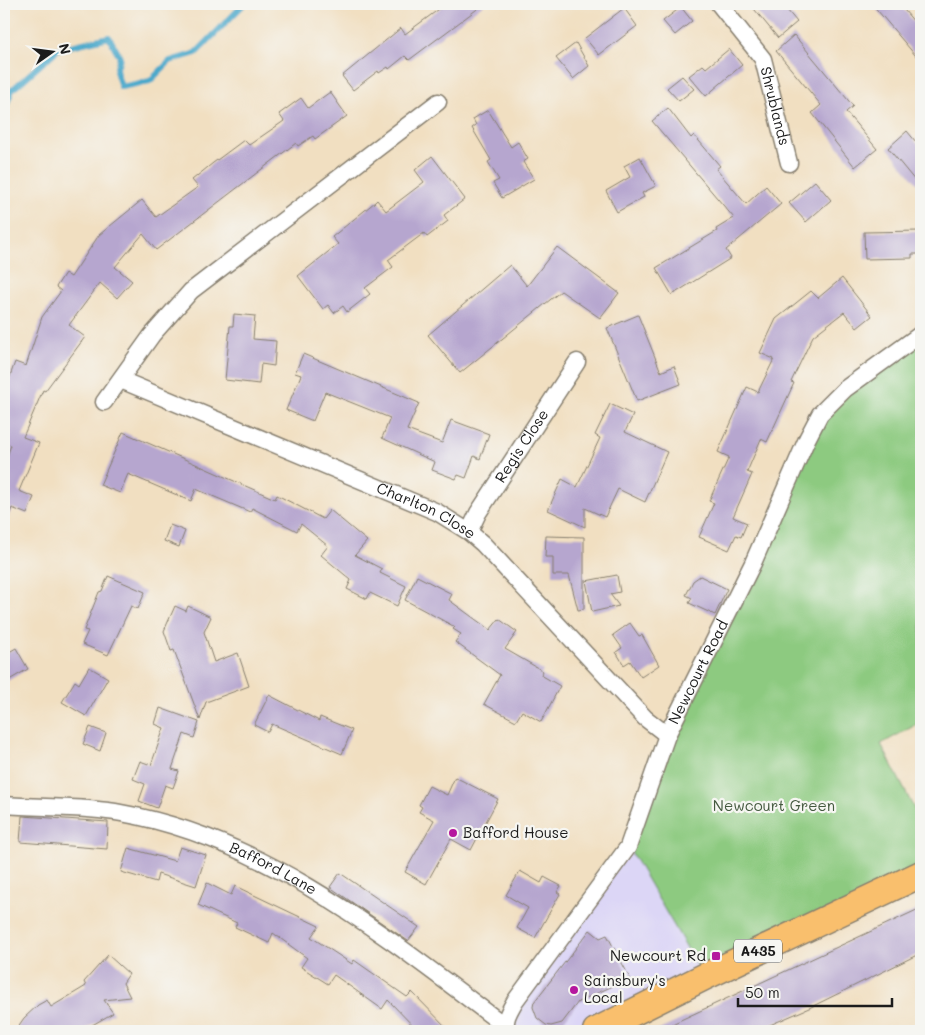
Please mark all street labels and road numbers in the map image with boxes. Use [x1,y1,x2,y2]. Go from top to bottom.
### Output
street label: Shrublands [756,64,795,147]
street label: Regis Close [490,405,552,486]
street label: Charlton Close [374,477,481,543]
street label: Newcourt Road [663,616,732,727]
street label: Bafford Lane [227,837,321,899]
road number: A435 [734,939,782,962]

